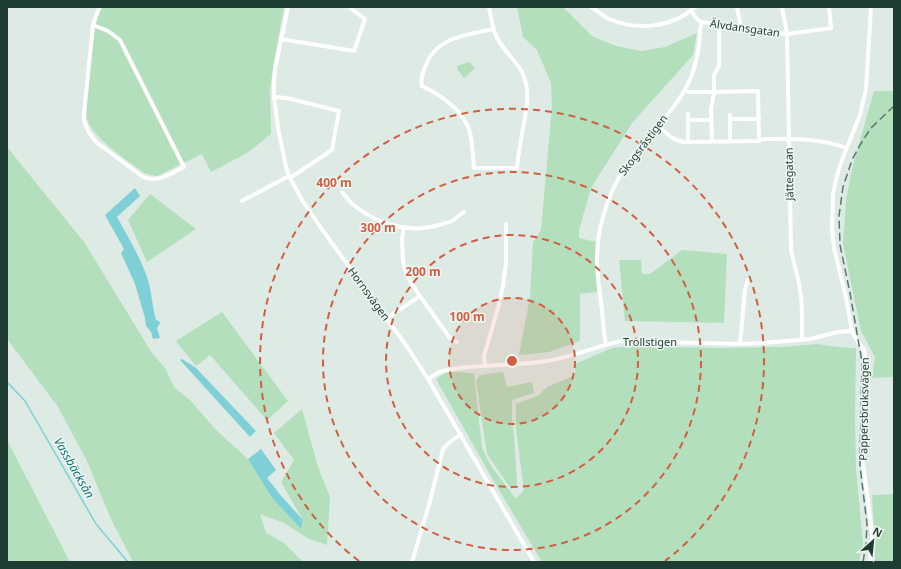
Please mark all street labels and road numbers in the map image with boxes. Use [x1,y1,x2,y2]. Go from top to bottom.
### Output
street label: Älvdansgatan [709,15,781,40]
street label: Skogsråstigen [615,111,671,178]
street label: Jättegatan [781,147,796,202]
street label: Hornsvägen [345,264,394,324]
street label: Trollstigen [623,334,677,349]
street label: Pappersbruksvägen [855,357,872,461]

